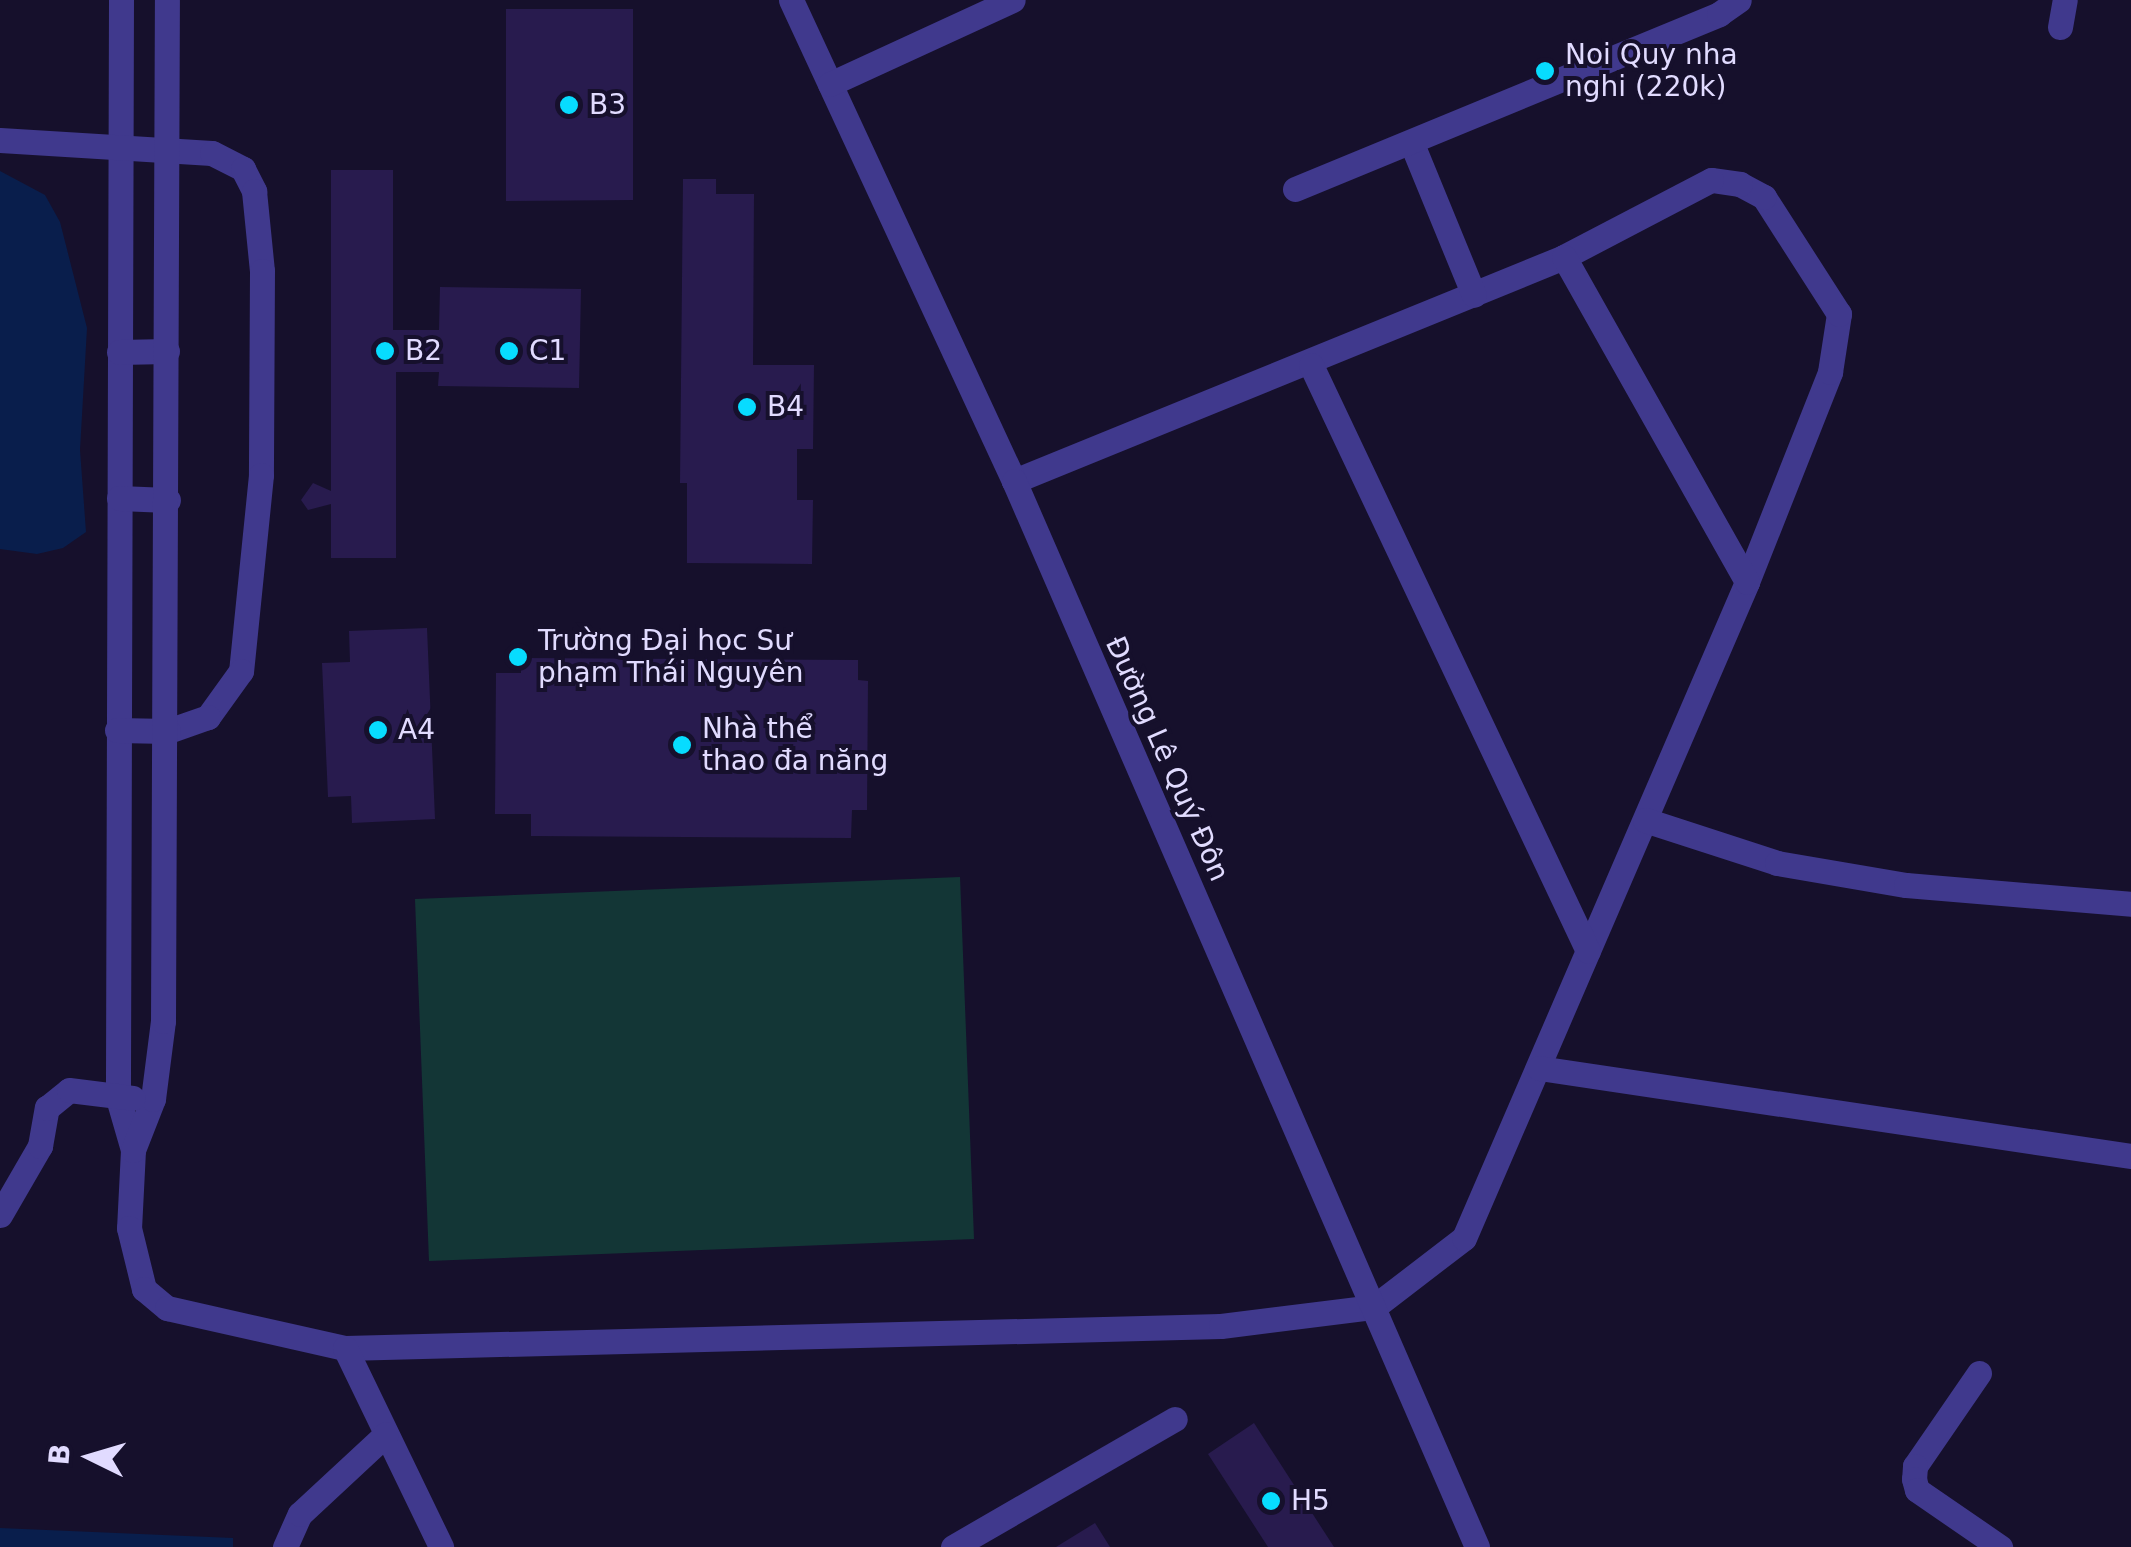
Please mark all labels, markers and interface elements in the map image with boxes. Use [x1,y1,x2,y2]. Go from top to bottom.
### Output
place label: Noi Quy nha nghi (220k) [1565,38,1738,104]
marker: Noi Quy nha nghi (220k) [1534,60,1556,82]
place label: B3 [589,88,626,122]
marker: B3 [558,94,580,116]
place label: B2 [405,334,442,368]
place label: C1 [529,334,566,368]
marker: B2 [374,340,396,362]
marker: C1 [498,340,520,362]
place label: B4 [767,390,804,424]
marker: B4 [736,396,758,418]
place label: Trường Đại học Sư phạm Thái Nguyên [538,624,804,690]
street label: Đường Lê Quý Đôn [1098,632,1236,886]
marker: Trường Đại học Sư phạm Thái Nguyên [507,646,529,668]
place label: Nhà thể thao đa năng [702,712,888,778]
place label: A4 [398,713,435,747]
marker: A4 [367,719,389,741]
marker: Nhà thể thao đa năng [671,734,693,756]
north arrow [40,1407,140,1507]
text: B [42,1442,77,1466]
place label: H5 [1291,1484,1330,1518]
marker: H5 [1260,1490,1282,1512]

